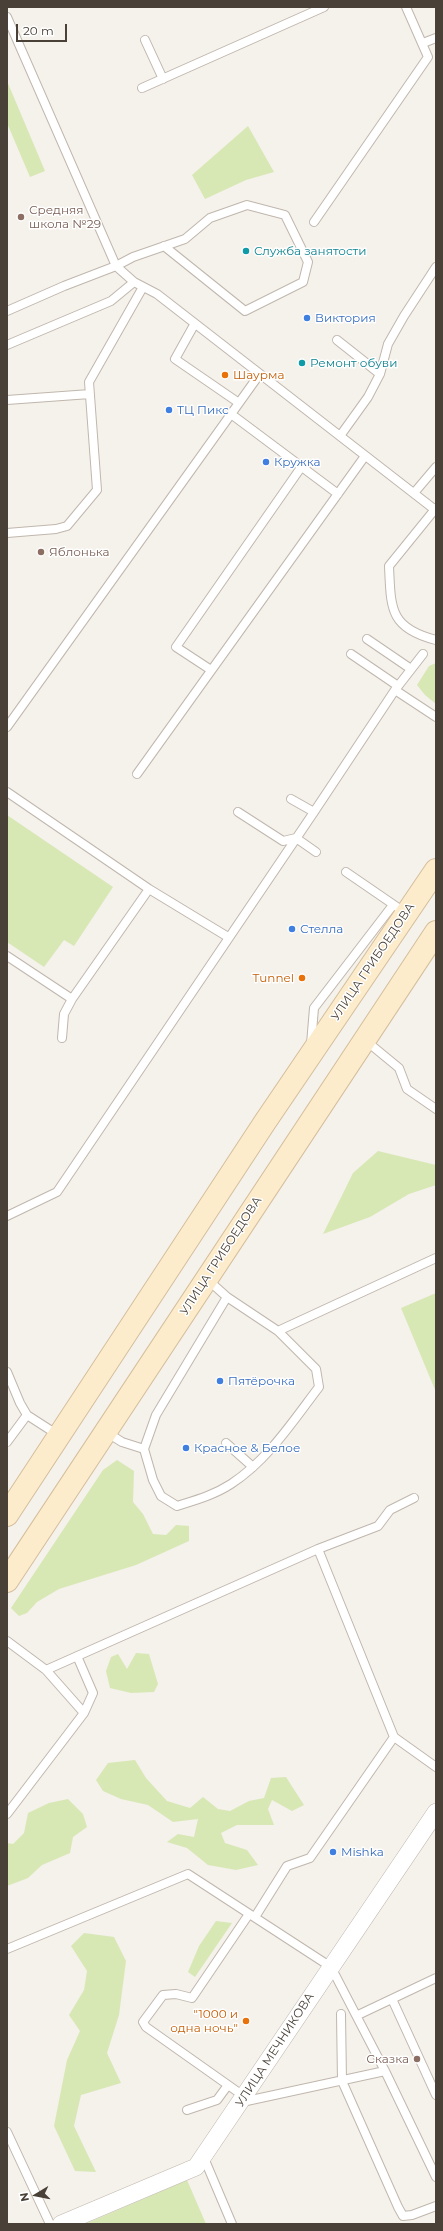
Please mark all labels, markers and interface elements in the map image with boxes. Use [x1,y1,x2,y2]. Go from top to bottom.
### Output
scale bar [18,16,69,42]
text: 20 m [23,23,54,38]
place label: Средняя школа №29 [29,203,101,231]
marker: Средняя школа №29 [16,212,26,222]
place label: Служба занятости [254,244,367,258]
marker: Служба занятости [241,246,251,256]
place label: Виктория [315,311,376,325]
marker: Виктория [302,313,312,323]
place label: Ремонт обуви [310,356,397,370]
marker: Ремонт обуви [297,358,307,368]
place label: Шаурма [233,368,285,382]
marker: Шаурма [220,370,230,380]
place label: ТЦ Пикс [177,403,229,417]
marker: ТЦ Пикс [164,405,174,415]
place label: Кружка [274,455,321,469]
marker: Кружка [261,457,271,467]
place label: Яблонька [49,545,110,559]
marker: Яблонька [36,547,46,557]
street label: УЛИЦА ГРИБОЕДОВА [328,900,418,1024]
place label: Стелла [300,922,343,936]
marker: Стелла [287,924,297,934]
place label: Tunnel [253,971,294,985]
marker: Tunnel [297,973,307,983]
street label: УЛИЦА ГРИБОЕДОВА [177,1194,265,1318]
place label: Пятёрочка [228,1374,295,1388]
marker: Пятёрочка [215,1376,225,1386]
place label: Красное & Белое [194,1441,300,1455]
marker: Красное & Белое [181,1443,191,1453]
place label: Mishka [341,1845,384,1859]
marker: Mishka [328,1847,338,1857]
street label: УЛИЦА МЕЧНИКОВА [233,1990,317,2110]
place label: "1000 и одна ночь" [170,2007,238,2035]
marker: "1000 и одна ночь" [241,2016,251,2026]
place label: Сказка [366,2052,409,2066]
marker: Сказка [412,2054,422,2064]
north arrow [16,2175,56,2215]
text: N [17,2191,32,2203]

